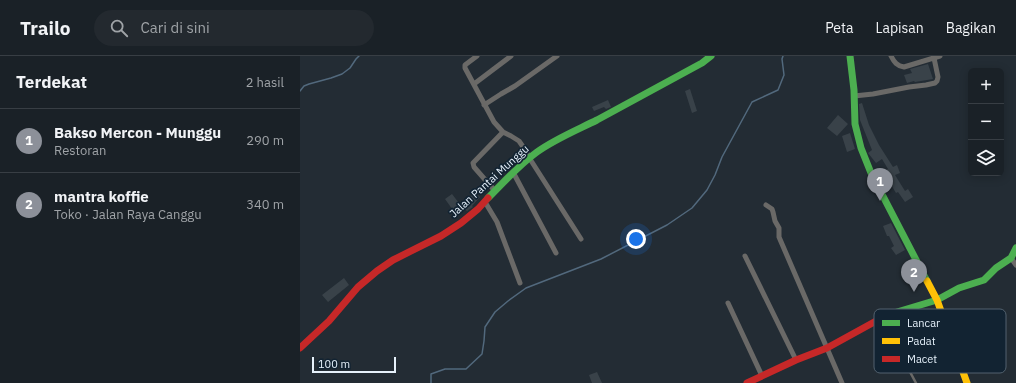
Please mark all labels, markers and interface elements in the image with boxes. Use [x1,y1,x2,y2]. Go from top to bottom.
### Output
search box [94,10,374,46]
text: Trailo [20,16,70,40]
icon: search [108,17,130,39]
text: Cari di sini [140,18,210,37]
text: Peta [825,19,853,37]
text: Lapisan [875,19,924,37]
text: Bagikan [946,19,996,37]
map controls [968,68,1004,176]
button: + [968,68,1004,104]
text: Terdekat [16,71,87,93]
text: 2 hasil [246,74,284,91]
button: − [968,104,1004,140]
text: Bakso Mercon - Munggu [54,123,221,142]
text: 1 [25,132,33,149]
text: 290 m [246,132,284,149]
button: layers [968,140,1004,176]
text: Restoran [54,142,106,159]
street label: Jalan Pantai Munggu [446,142,532,220]
pin: 1 [867,168,893,201]
text: mantra koffie [54,187,149,206]
text: 2 [25,196,33,213]
text: 340 m [246,196,284,213]
text: Toko · Jalan Raya Canggu [54,206,202,223]
your location [626,229,646,249]
pin: 2 [901,259,927,292]
legend [874,309,1006,373]
text: Lancar [907,316,940,330]
text: Padat [907,334,936,348]
text: Macet [907,352,937,366]
scale bar [312,355,396,374]
text: 100 m [318,357,350,371]

